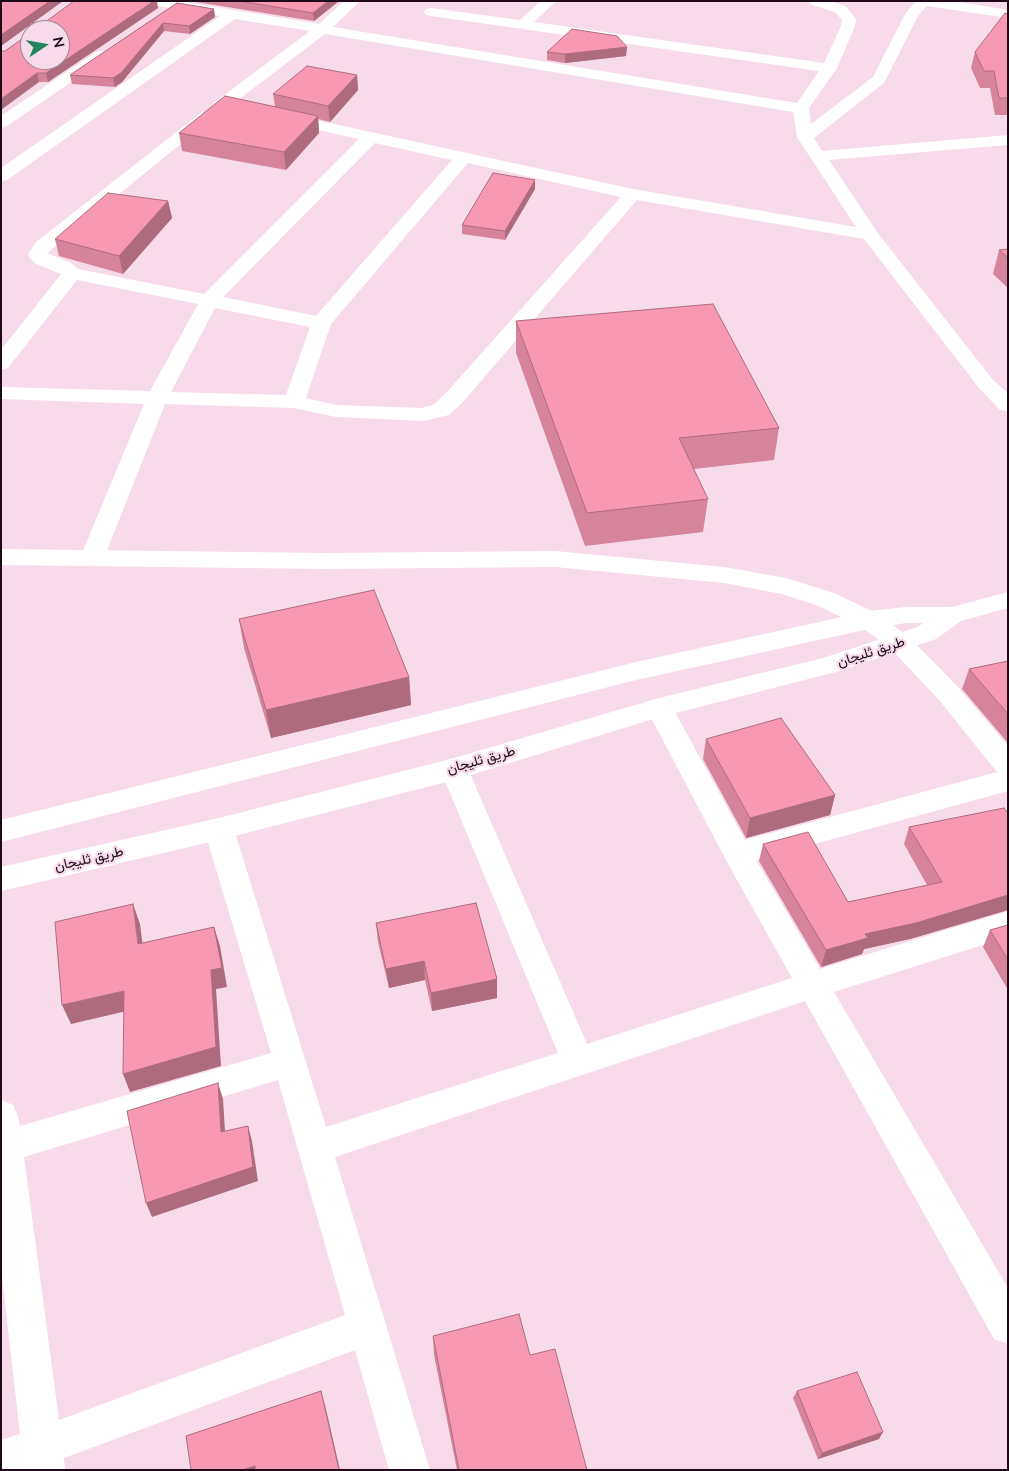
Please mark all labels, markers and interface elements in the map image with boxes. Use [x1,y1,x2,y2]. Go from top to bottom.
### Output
north arrow [20,20,70,70]
text: N [49,35,69,49]
street label: طريق ثليجان [835,633,907,671]
street label: طريق ثليجان [445,742,517,778]
street label: طريق ثليجان [53,843,125,875]

